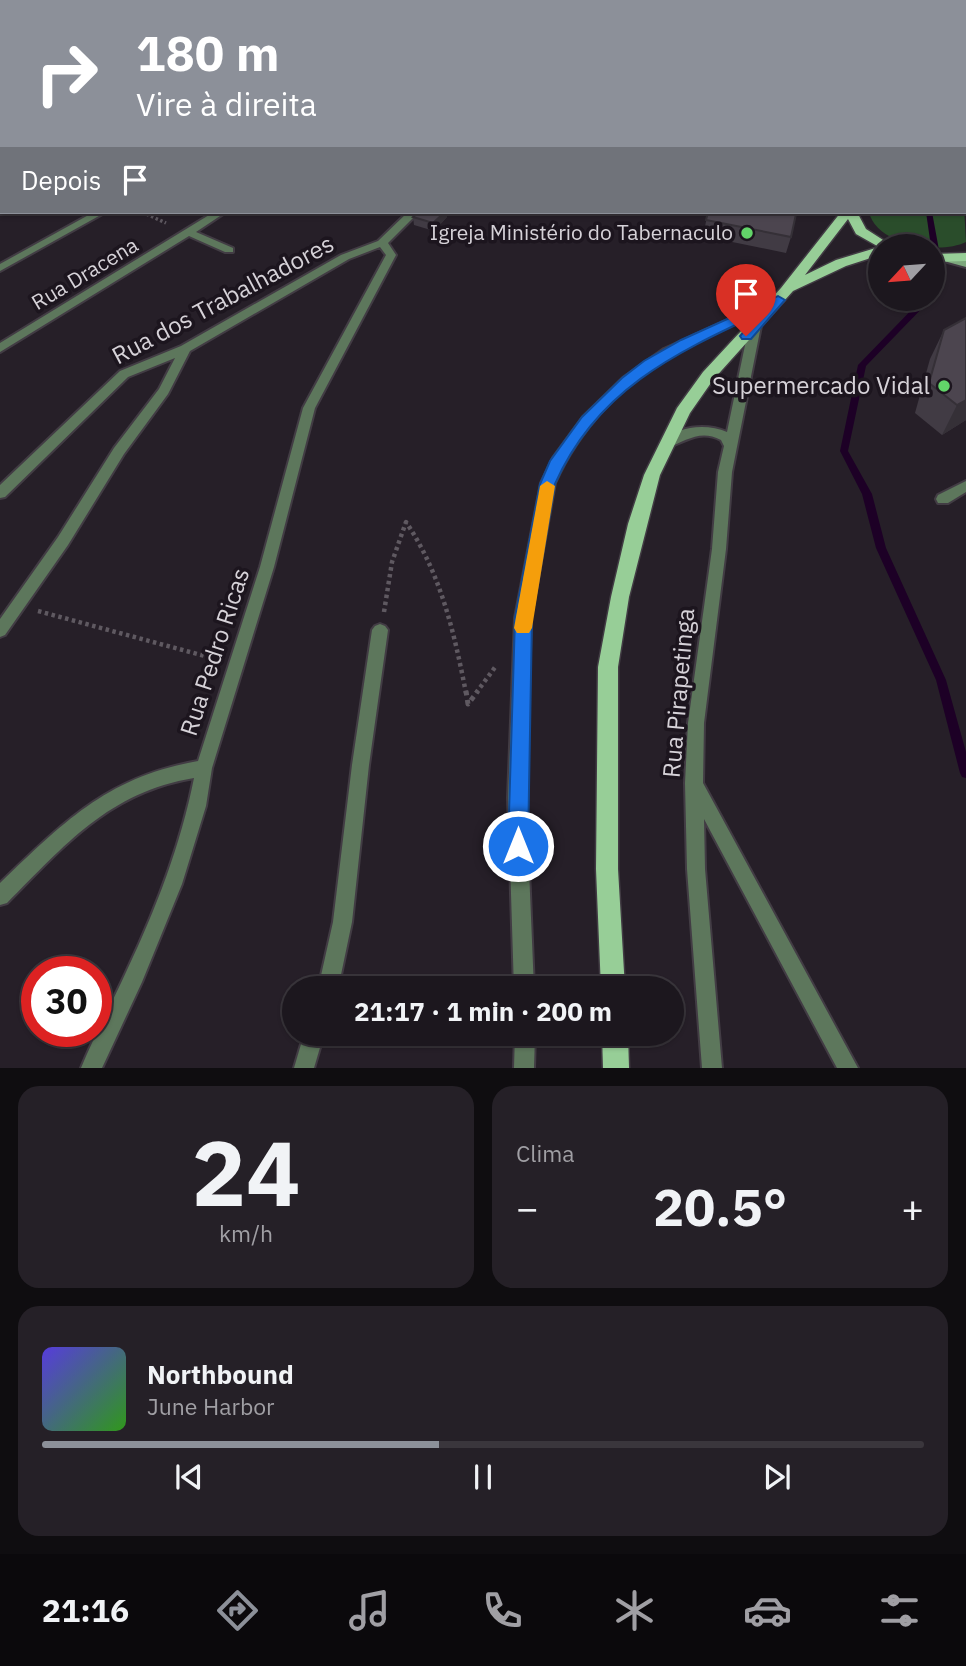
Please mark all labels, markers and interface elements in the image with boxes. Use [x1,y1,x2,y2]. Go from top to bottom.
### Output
text: 180 m [136,21,280,84]
icon: right [21,28,112,119]
text: Vire à direita [136,83,317,125]
icon: arrive [116,161,154,199]
text: Depois [21,163,102,197]
place label: Igreja Ministério do Tabernaculo [430,218,733,246]
marker: Igreja Ministério do Tabernaculo [739,225,755,241]
street label: Rua dos Trabalhadores [106,227,339,371]
street label: Rua Dracena [26,230,143,316]
north arrow [868,234,945,312]
map controls [868,234,945,311]
pin [716,264,776,336]
icon: arrive [727,275,765,313]
place label: Supermercado Vidal [712,369,930,401]
marker: Supermercado Vidal [936,378,952,394]
street label: Rua Pedro Ricas [172,564,256,740]
street label: Rua Pirapetinga [655,607,701,779]
position arrow [481,809,555,883]
speed limit sign: 30 [21,956,112,1047]
text: 21:17 · 1 min · 200 m [354,994,612,1028]
text: 24 [191,1113,301,1231]
text: Clima [516,1138,575,1168]
text: 20.5° [653,1173,787,1240]
text: − [516,1183,539,1232]
text: + [901,1183,924,1232]
text: km/h [219,1218,273,1248]
text: Northbound [147,1357,294,1391]
text: June Harbor [147,1391,275,1421]
icon: previous [170,1458,208,1496]
icon: pause [464,1458,502,1496]
icon: next [758,1458,796,1496]
icon: directions [213,1586,262,1635]
icon: music [345,1586,394,1635]
icon: phone [478,1586,527,1635]
icon: climate [610,1586,659,1635]
icon: car [743,1586,792,1635]
icon: filters [875,1586,924,1635]
text: 21:16 [42,1589,129,1631]

